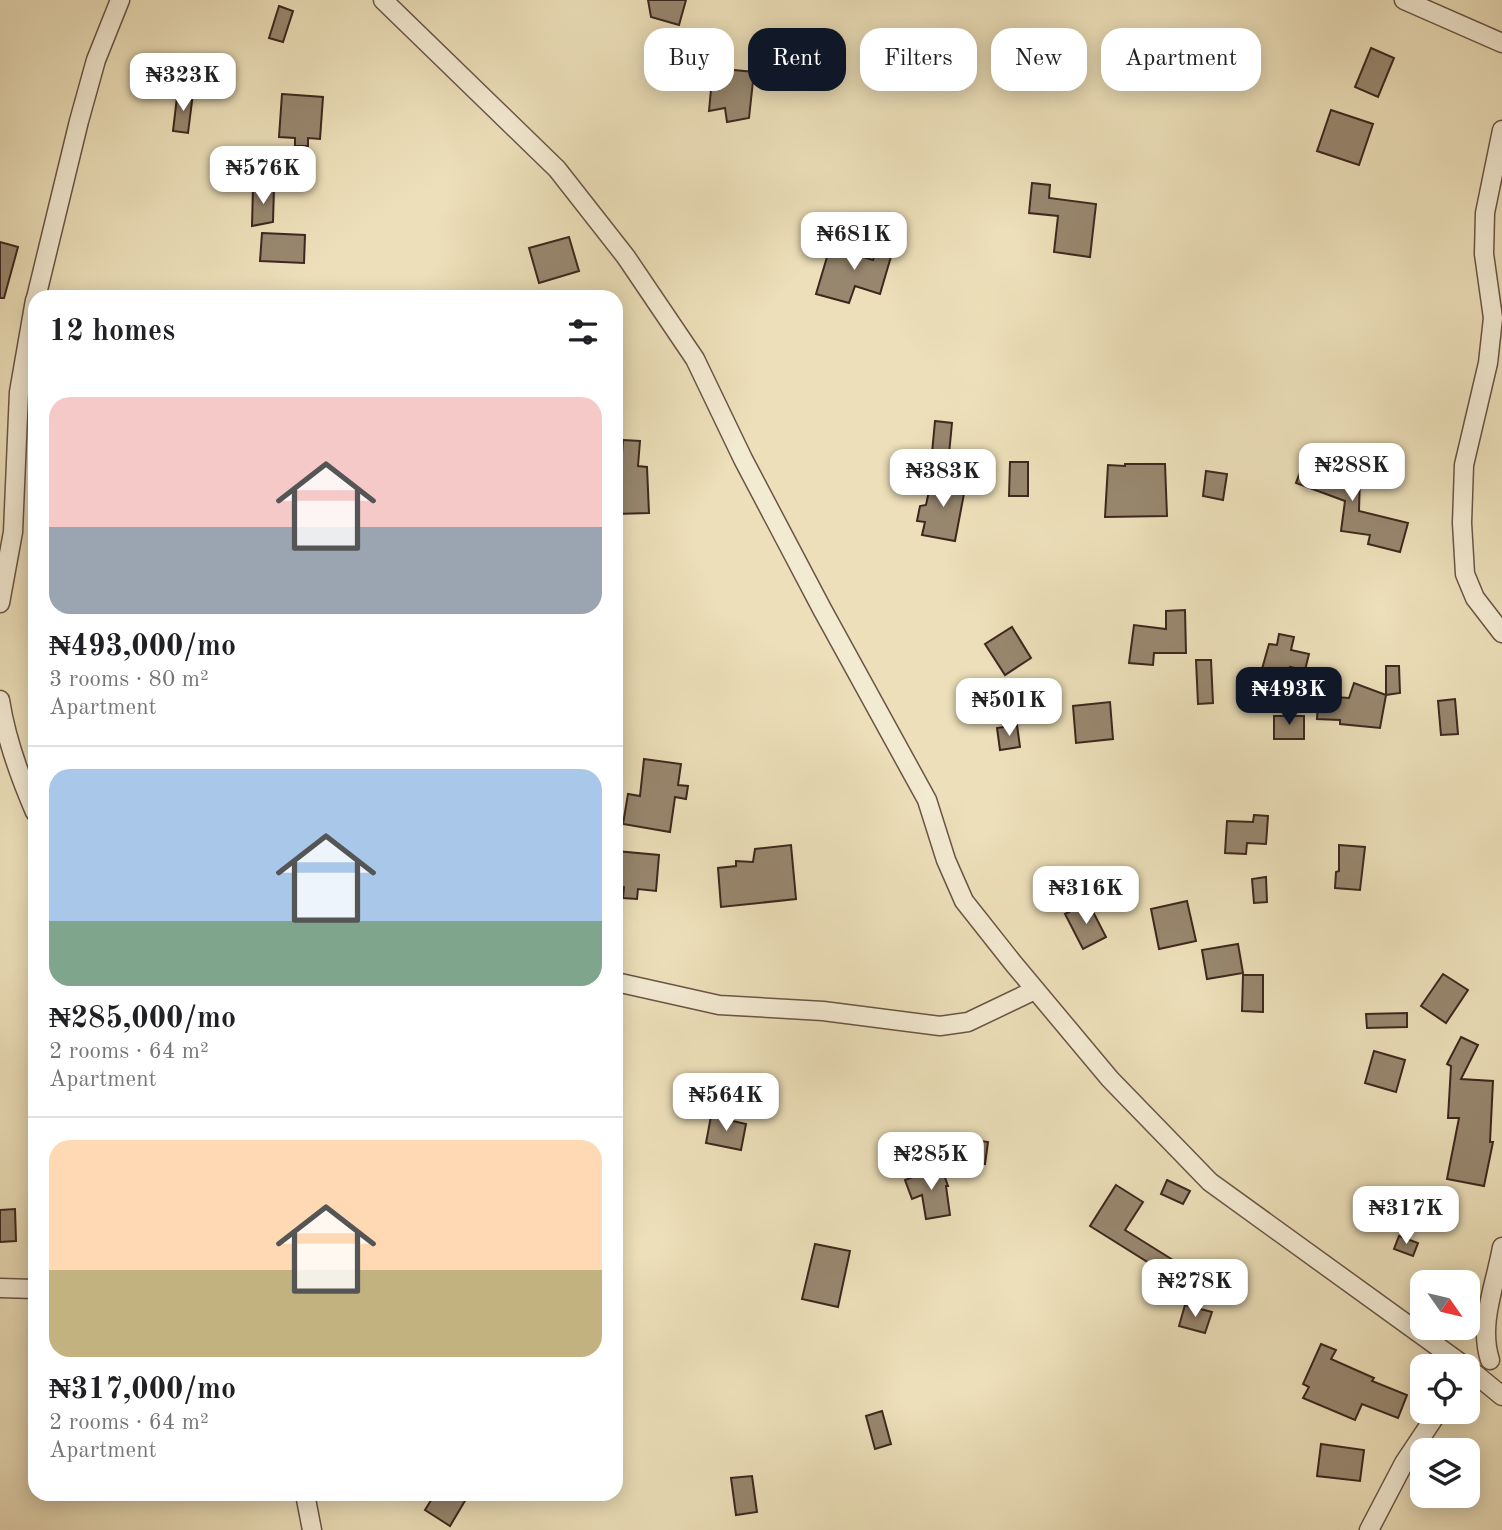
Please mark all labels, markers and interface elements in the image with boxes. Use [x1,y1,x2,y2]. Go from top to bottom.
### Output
chip: Buy [644,28,734,91]
chip: Rent [748,28,846,91]
chip: Filters [860,28,977,91]
chip: New [991,28,1087,91]
chip: Apartment [1101,28,1261,91]
pin: ₦323K [134,54,232,113]
text: ₦323K [146,64,220,87]
pin: ₦576K [214,146,312,206]
text: ₦576K [226,157,300,180]
pin: ₦681K [805,212,903,272]
text: ₦681K [817,223,891,246]
icon: filters [564,313,602,351]
text: 12 homes [49,317,175,347]
icon: home [263,443,389,569]
pin: ₦288K [1303,444,1401,503]
pin: ₦383K [894,449,992,509]
text: ₦288K [1315,454,1389,477]
text: ₦383K [906,460,980,483]
text: ₦493,000/mo [49,632,236,662]
text: 3 rooms · 80 m² [49,668,209,691]
pin: ₦493K [1240,668,1338,727]
pin: ₦501K [960,678,1058,738]
text: ₦493K [1252,678,1326,701]
text: ₦501K [972,689,1046,712]
text: Apartment [49,696,157,719]
icon: home [263,815,389,941]
pin: ₦316K [1037,866,1135,926]
text: ₦316K [1049,877,1123,900]
text: ₦285,000/mo [49,1004,236,1034]
text: 2 rooms · 64 m² [49,1040,209,1063]
text: Apartment [49,1068,157,1091]
pin: ₦564K [677,1074,775,1133]
text: ₦564K [689,1084,763,1107]
pin: ₦285K [882,1132,980,1192]
text: ₦285K [894,1143,968,1166]
icon: home [263,1186,389,1312]
pin: ₦317K [1357,1186,1455,1246]
text: ₦317K [1369,1197,1443,1220]
pin: ₦278K [1146,1260,1244,1319]
text: ₦278K [1158,1270,1232,1293]
north arrow [1410,1270,1480,1340]
map controls [1410,1270,1480,1508]
button: locate [1410,1354,1480,1424]
text: ₦317,000/mo [49,1375,236,1405]
text: 2 rooms · 64 m² [49,1411,209,1434]
button: layers [1410,1438,1480,1508]
text: Apartment [49,1439,157,1462]

